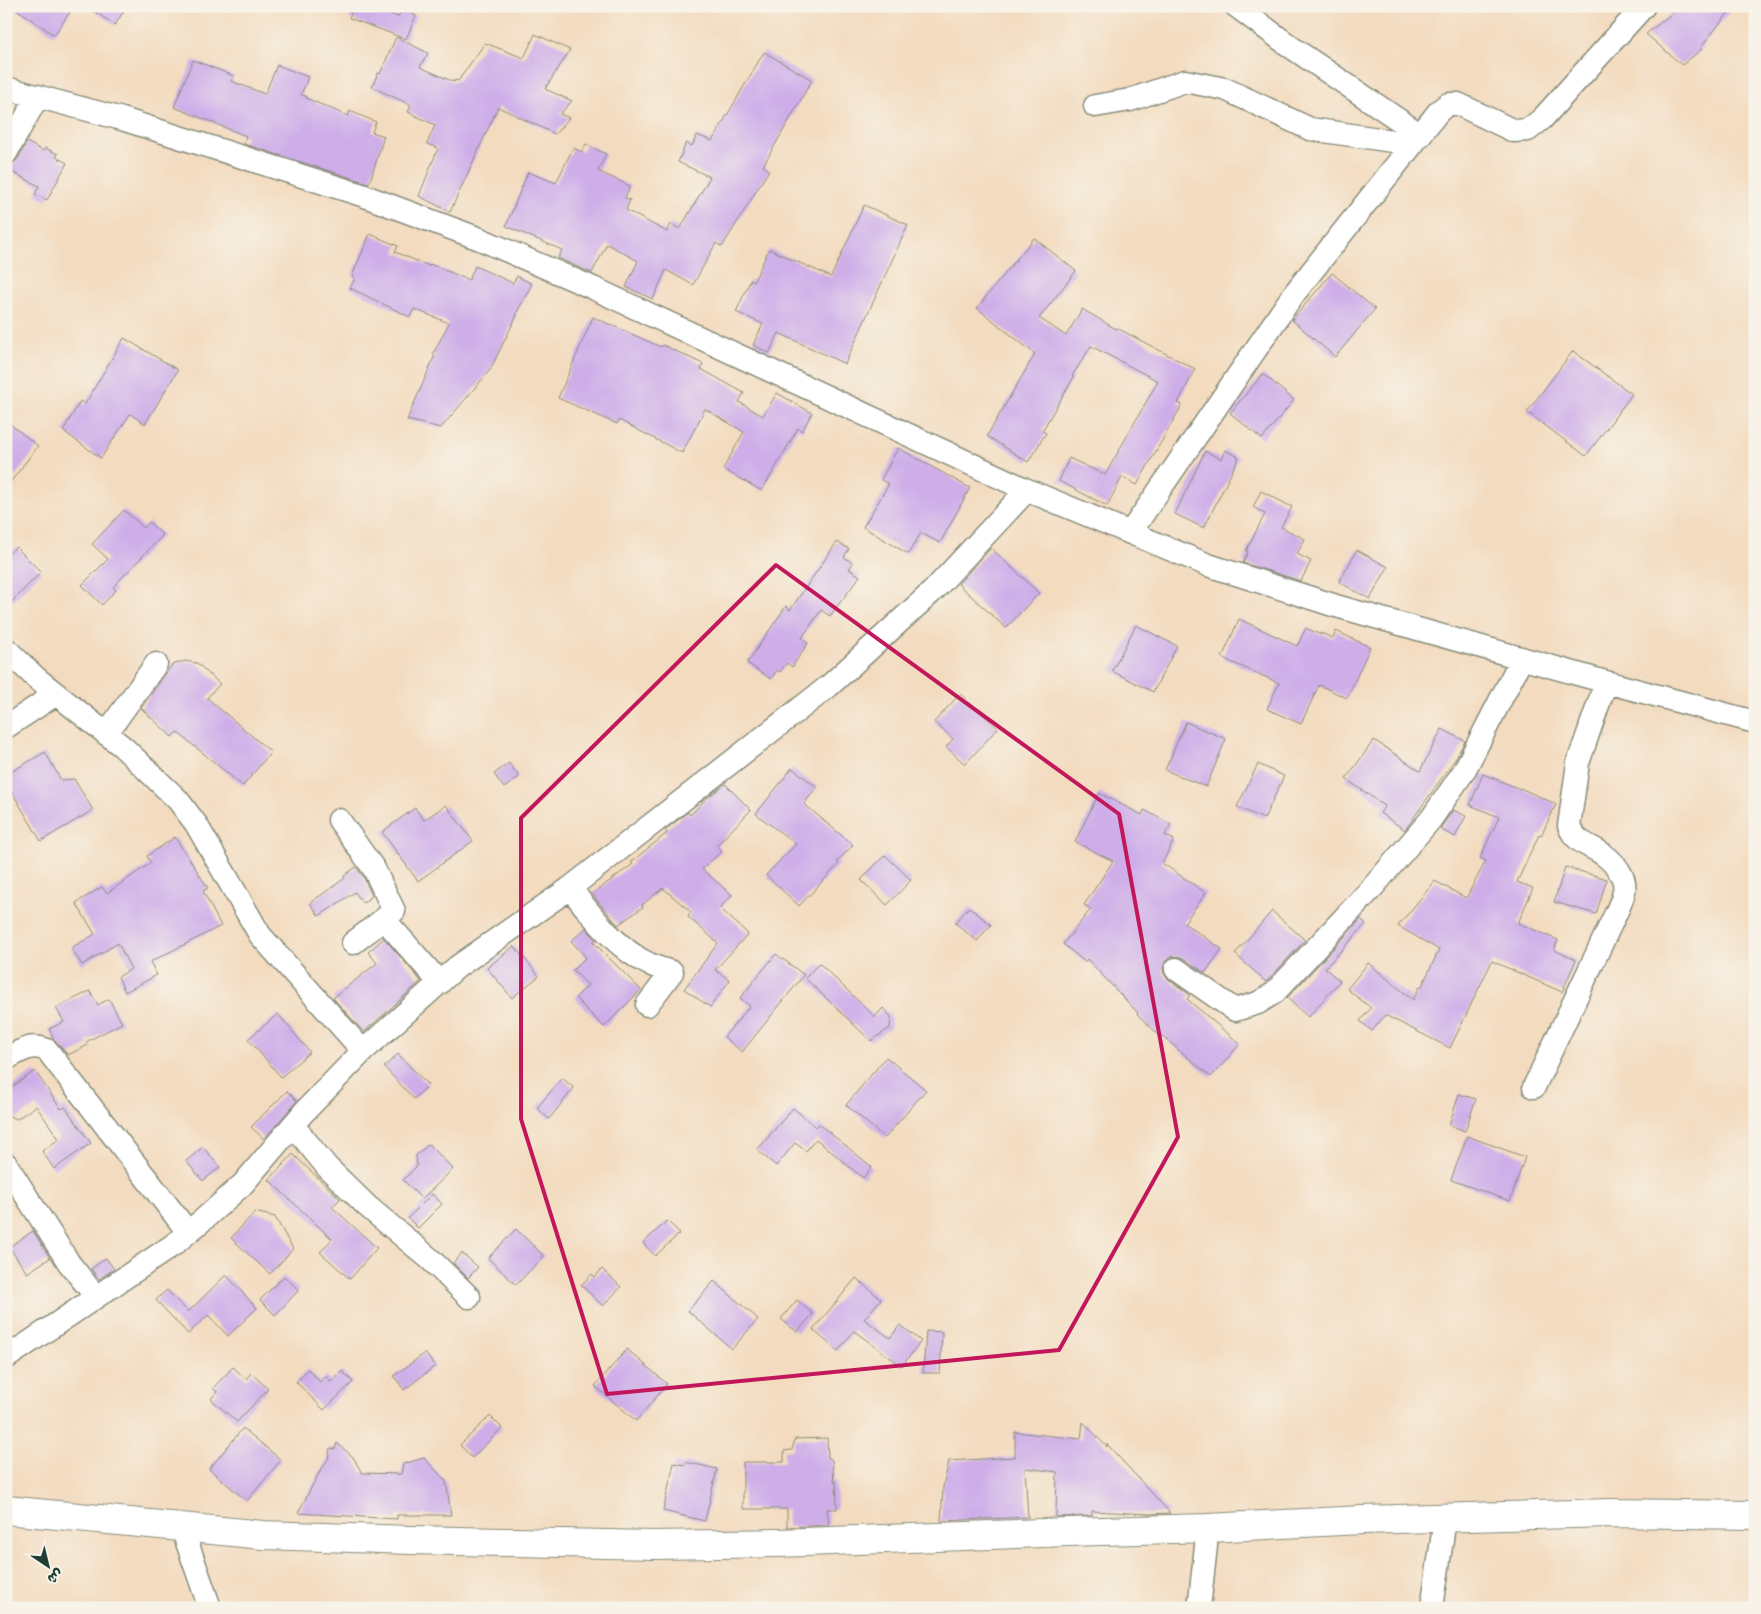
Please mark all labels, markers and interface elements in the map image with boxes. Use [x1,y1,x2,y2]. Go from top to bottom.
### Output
north arrow [22,1542,72,1592]
text: ش [44,1565,68,1589]

